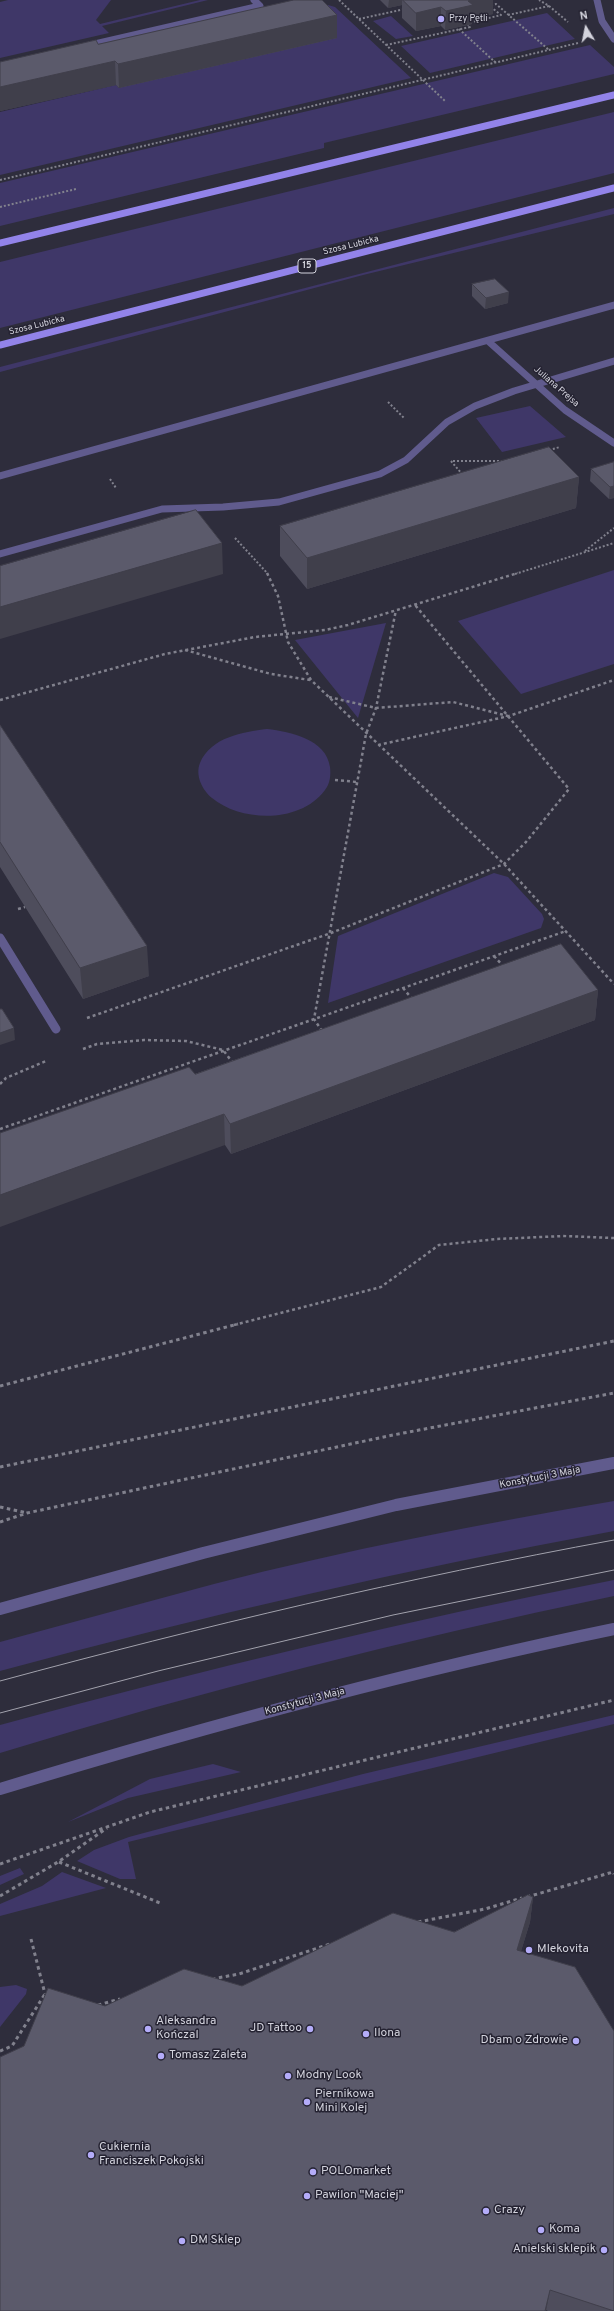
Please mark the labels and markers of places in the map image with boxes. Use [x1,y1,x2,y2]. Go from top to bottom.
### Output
marker: Przy Pętli [436,14,446,24]
place label: Przy Pętli [449,14,488,24]
place label: Mlekovita [537,1943,589,1957]
marker: Mlekovita [524,1945,534,1955]
place label: Aleksandra Kończal [156,2015,216,2043]
place label: JD Tattoo [250,2022,302,2036]
marker: Aleksandra Kończal [143,2024,153,2034]
marker: JD Tattoo [305,2024,315,2034]
place label: Ilona [374,2027,400,2041]
marker: Ilona [361,2029,371,2039]
place label: Dbam o Zdrowie [481,2034,568,2048]
marker: Dbam o Zdrowie [571,2036,581,2046]
place label: Tomasz Zaleta [169,2049,247,2063]
marker: Tomasz Zaleta [156,2051,166,2061]
place label: Modny Look [296,2069,362,2083]
marker: Modny Look [283,2071,293,2081]
place label: Piernikowa Mini Kolej [315,2088,374,2116]
marker: Piernikowa Mini Kolej [302,2097,312,2107]
place label: Cukiernia Franciszek Pokojski [99,2141,204,2169]
marker: Cukiernia Franciszek Pokojski [86,2150,96,2160]
place label: POLOmarket [321,2165,391,2179]
marker: POLOmarket [308,2167,318,2177]
place label: Pawilon "Maciej" [315,2189,403,2203]
marker: Pawilon "Maciej" [302,2191,312,2201]
place label: Crazy [494,2204,525,2218]
marker: Crazy [481,2206,491,2216]
place label: Koma [549,2223,580,2237]
marker: Koma [536,2225,546,2235]
place label: DM Sklep [190,2234,241,2248]
marker: DM Sklep [177,2236,187,2246]
place label: Anielski sklepik [513,2243,596,2257]
marker: Anielski sklepik [599,2245,609,2255]

